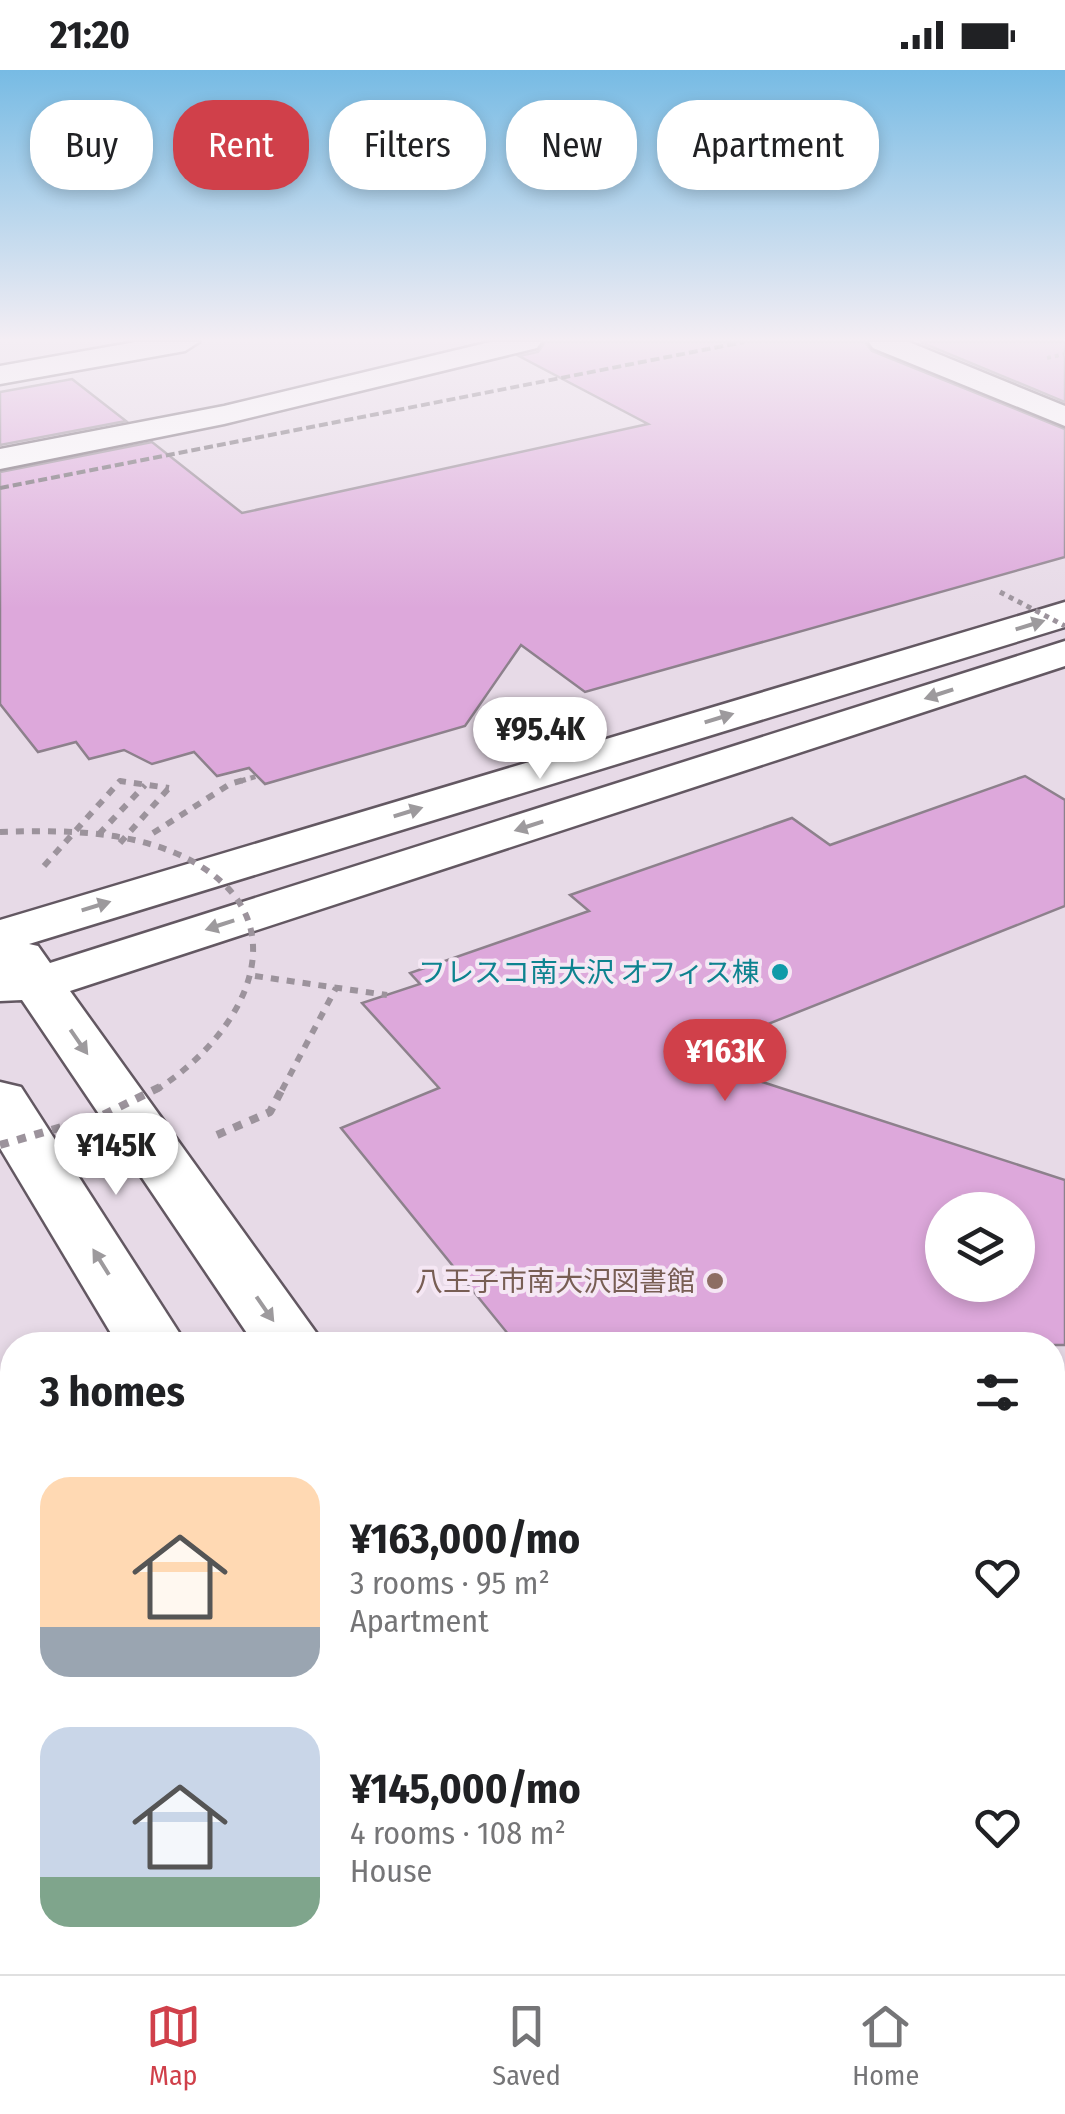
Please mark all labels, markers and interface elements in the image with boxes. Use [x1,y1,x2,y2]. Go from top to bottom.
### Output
text: 21:20 [50,12,130,58]
chip: Buy [30,100,153,190]
chip: Rent [173,100,309,190]
chip: Filters [329,100,486,190]
chip: New [506,100,637,190]
chip: Apartment [657,100,879,190]
one-way arrow [1015,617,1046,632]
one-way arrow [923,687,954,702]
pin: ¥95.4K [459,697,621,782]
text: ¥95.4K [495,710,585,748]
one-way arrow [704,710,734,725]
one-way arrow [393,804,423,819]
one-way arrow [514,819,544,834]
one-way arrow [82,898,112,913]
one-way arrow [204,918,235,933]
place label: フレスコ南大沢 オフィス棟 [418,956,760,989]
marker: フレスコ南大沢 オフィス棟 [769,961,791,983]
pin: ¥163K [655,1019,795,1104]
one-way arrow [69,1029,88,1056]
text: ¥163K [685,1032,765,1070]
pin: ¥145K [46,1113,186,1198]
text: ¥145K [76,1126,156,1164]
map controls [925,1192,1035,1302]
button: layers [925,1192,1035,1302]
one-way arrow [93,1248,111,1276]
place label: 八王子市南大沢図書館 [415,1265,695,1298]
marker: 八王子市南大沢図書館 [704,1270,726,1292]
one-way arrow [255,1295,274,1322]
icon: filters [970,1365,1025,1420]
text: 3 homes [40,1367,185,1417]
text: ¥163,000/mo [350,1514,580,1564]
icon: home [120,1517,240,1637]
icon: heart [970,1550,1025,1605]
text: 3 rooms · 95 m² [350,1564,550,1602]
text: Apartment [350,1602,489,1640]
text: ¥145,000/mo [350,1764,581,1814]
icon: home [120,1767,240,1887]
icon: heart [970,1800,1025,1855]
text: 4 rooms · 108 m² [350,1814,566,1852]
text: House [350,1852,432,1890]
tab: Map [146,1999,201,2092]
tab: Saved [492,1999,561,2092]
tab: Home [852,1999,919,2092]

